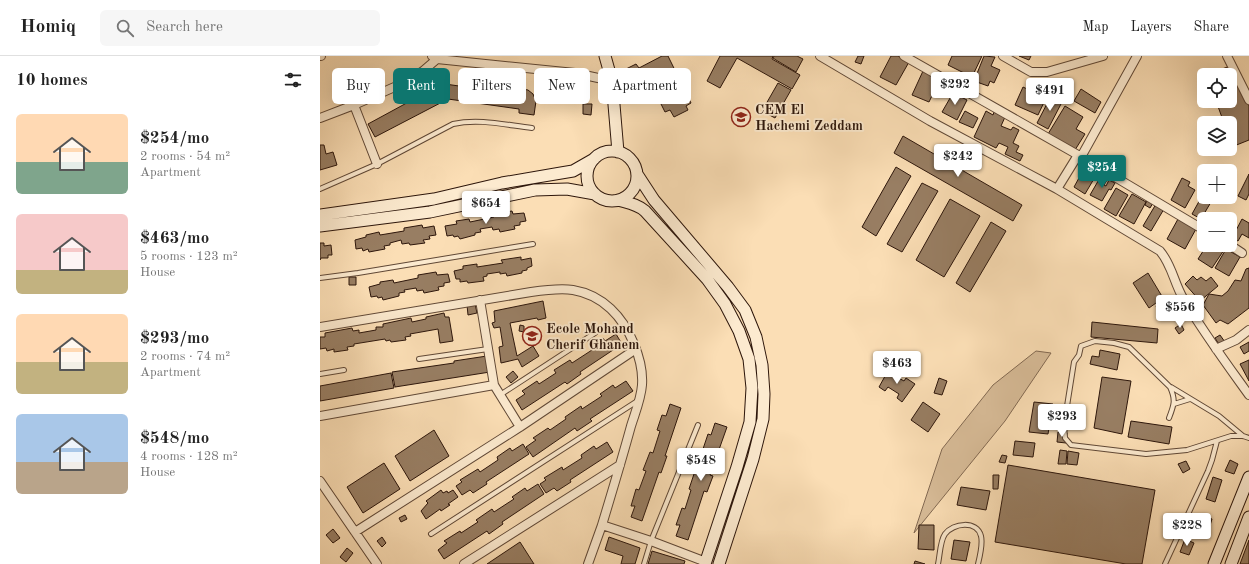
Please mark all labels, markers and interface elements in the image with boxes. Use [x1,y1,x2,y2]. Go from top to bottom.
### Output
search box [100,10,380,46]
icon: search [114,17,136,39]
text: Homiq [20,18,76,37]
text: Search here [146,20,223,35]
text: Map [1083,20,1109,34]
text: Layers [1131,20,1172,34]
text: Share [1194,20,1229,34]
chip: Buy [332,68,385,104]
chip: Rent [393,68,450,104]
chip: Filters [458,68,526,104]
chip: New [534,68,590,104]
chip: Apartment [598,68,691,104]
map controls [1197,68,1237,252]
button: locate [1197,68,1237,108]
icon: filters [282,69,304,91]
text: 10 homes [16,72,88,89]
pin: $292 [931,72,979,106]
text: $292 [940,78,970,91]
pin: $491 [1026,78,1074,112]
text: $491 [1035,84,1065,97]
place label: CEM El Hachemi Zeddam [755,103,863,133]
school or university icon: CEM El Hachemi Zeddam [730,106,752,128]
button: layers [1197,116,1237,156]
icon: home [48,130,96,178]
text: $254/mo [140,130,209,147]
pin: $242 [934,144,982,178]
text: 2 rooms · 54 m² [140,150,230,163]
text: $242 [943,150,973,163]
pin: $254 [1078,155,1126,189]
text: $254 [1087,161,1117,174]
button: + [1197,164,1237,204]
text: Apartment [140,166,201,179]
pin: $654 [462,191,510,225]
text: $654 [471,197,501,210]
button: − [1197,212,1237,252]
icon: home [48,230,96,278]
text: $463/mo [140,230,209,247]
text: 5 rooms · 123 m² [140,250,238,263]
text: House [140,266,175,279]
pin: $556 [1156,295,1204,329]
text: $556 [1165,301,1195,314]
place label: Ecole Mohand Cherif Ghanem [546,322,639,352]
school or university icon: Ecole Mohand Cherif Ghanem [521,325,543,347]
icon: home [48,330,96,378]
text: $293/mo [140,330,209,347]
text: 2 rooms · 74 m² [140,350,230,363]
pin: $463 [873,351,921,385]
text: $463 [882,357,912,370]
text: Apartment [140,366,201,379]
pin: $293 [1038,404,1086,438]
text: $293 [1047,410,1077,423]
icon: home [48,430,96,478]
text: $548/mo [140,430,209,447]
pin: $548 [677,448,725,482]
text: 4 rooms · 128 m² [140,450,238,463]
text: $548 [686,454,716,467]
text: House [140,466,175,479]
pin: $228 [1163,513,1211,547]
text: $228 [1172,519,1202,532]

